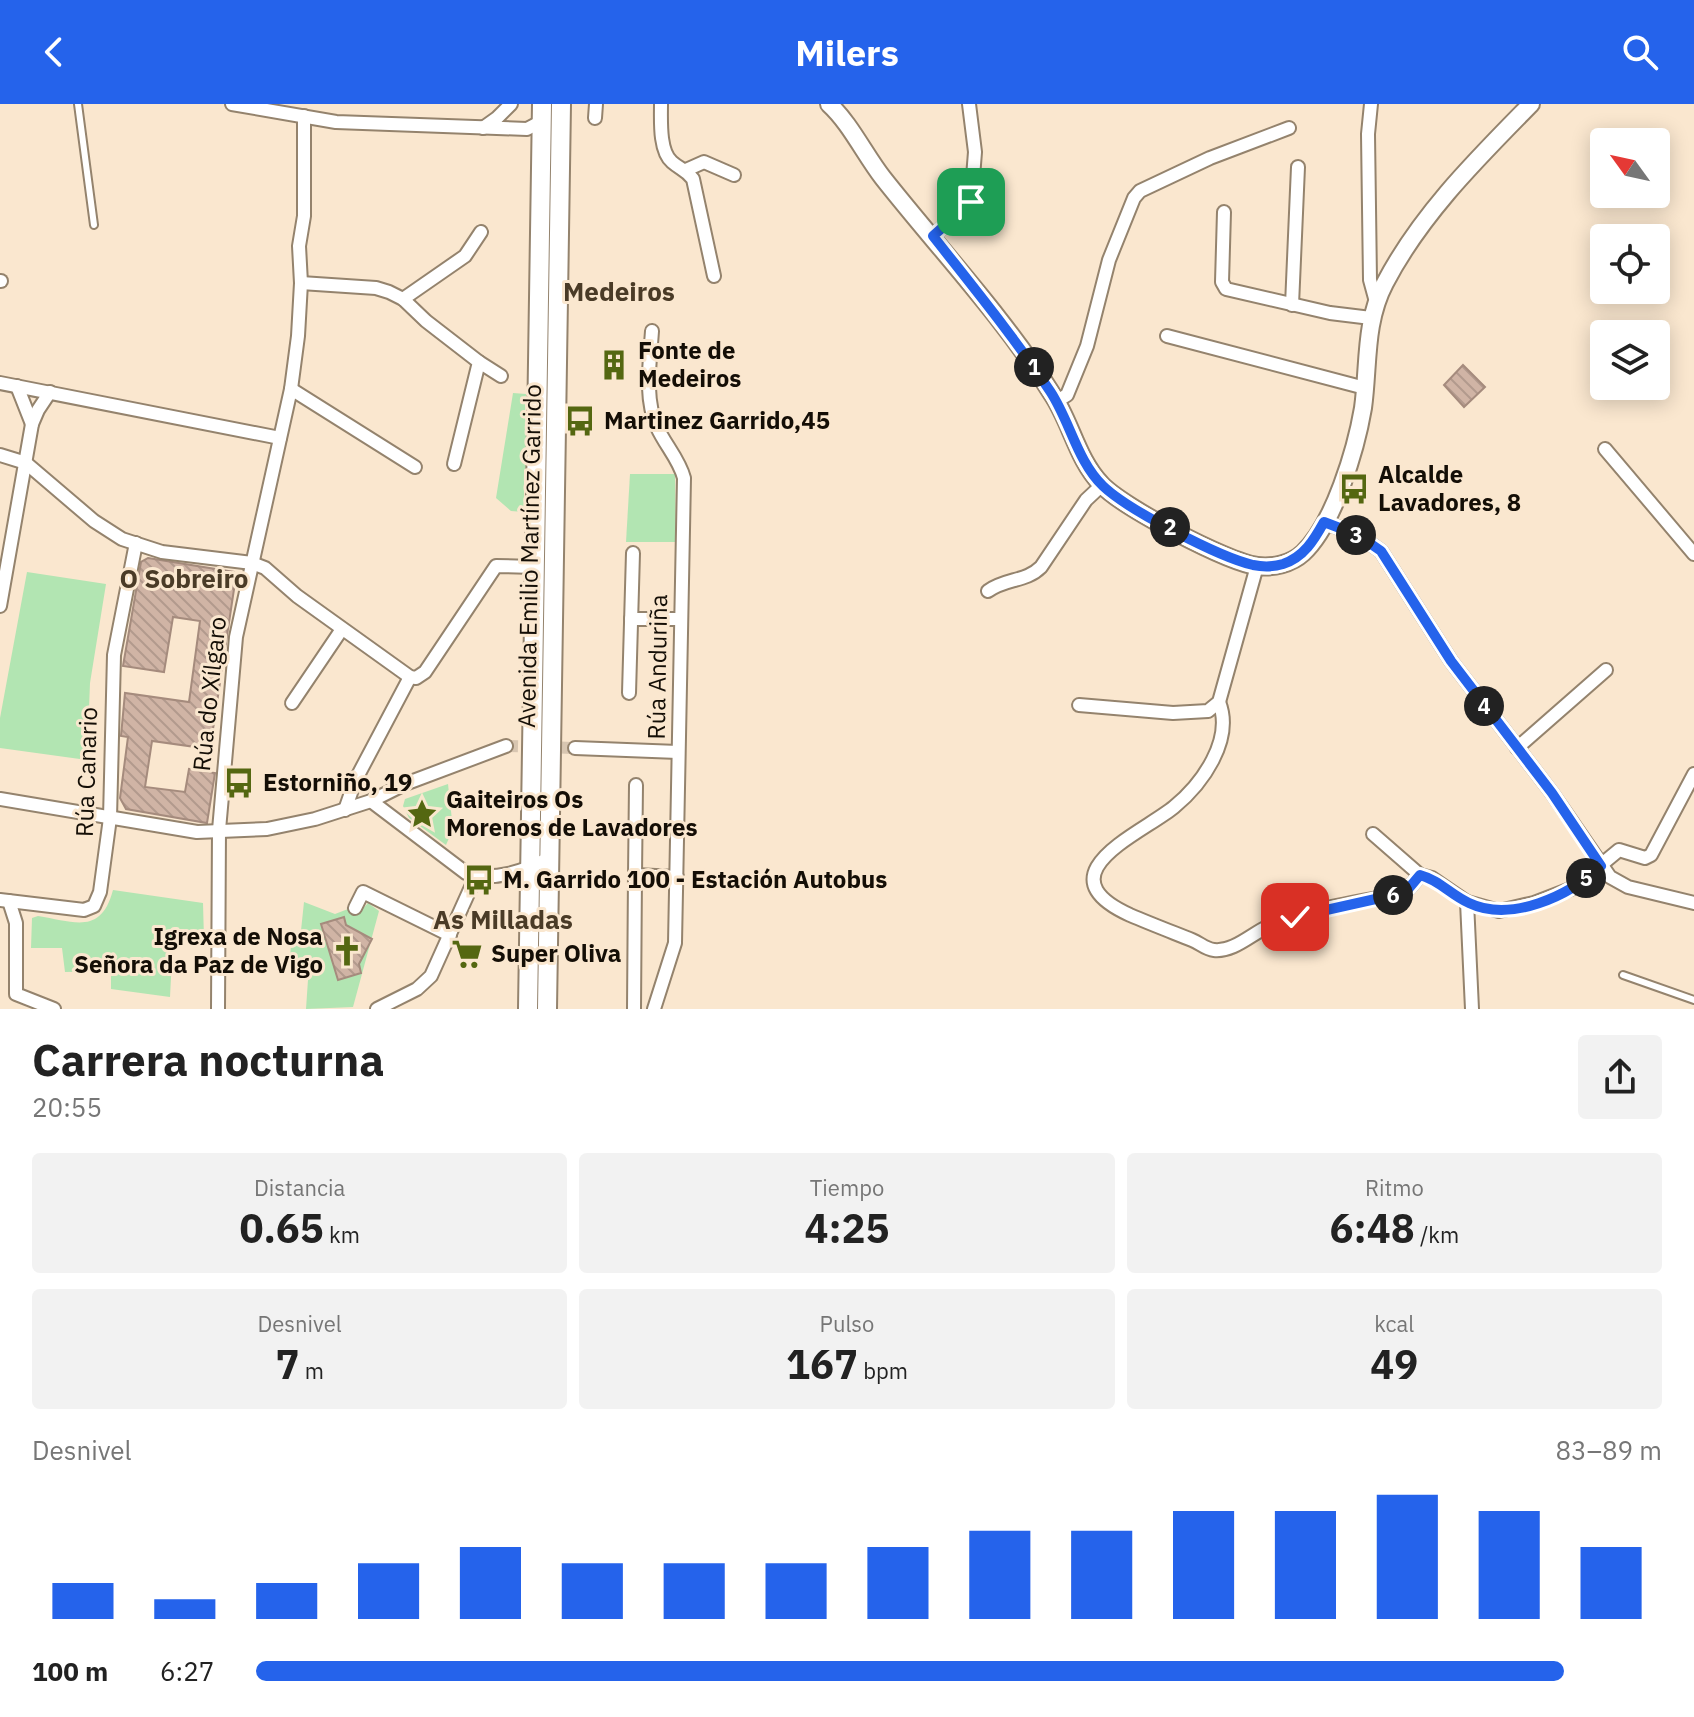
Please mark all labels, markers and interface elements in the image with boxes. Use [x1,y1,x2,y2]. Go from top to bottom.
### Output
text: Milers [795,29,899,76]
icon: back [32,30,76,74]
icon: search [1618,30,1662,74]
north arrow [1590,128,1670,208]
map controls [1590,128,1670,400]
pin [937,168,1005,236]
icon: arrive [949,180,993,224]
button: locate [1590,224,1670,304]
district label: Medeiros [563,274,675,308]
button: layers [1590,320,1670,400]
place label: Fonte de Medeiros [638,334,741,394]
pin: 1 [1014,347,1054,387]
building icon: Fonte de Medeiros [597,348,631,382]
text: 1 [1027,352,1041,381]
street label: Avenida Emilio Martínez Garrido [510,384,548,728]
bus stop icon: Martinez Garrido,45 [563,404,597,438]
place label: Martinez Garrido,45 [604,404,830,436]
place label: Alcalde Lavadores, 8 [1378,458,1521,518]
bus stop icon: Alcalde Lavadores, 8 [1337,472,1371,506]
pin: 2 [1150,507,1190,547]
text: 2 [1163,512,1177,541]
pin: 3 [1336,515,1376,555]
text: 3 [1349,520,1363,549]
district label: O Sobreiro [120,561,248,595]
street label: Rúa Anduriña [640,594,674,740]
street label: Rúa do Xílgaro [185,615,233,773]
pin: 4 [1464,686,1504,726]
text: 4 [1477,691,1491,720]
street label: Rúa Canario [68,707,104,837]
bus stop icon: Estorniño, 19 [222,766,256,800]
place label: Estorniño, 19 [263,766,412,798]
place label: Gaiteiros Os Morenos de Lavadores [446,783,697,843]
place icon: Gaiteiros Os Morenos de Lavadores [405,797,439,831]
pin: 5 [1566,858,1606,898]
bus stop icon: M. Garrido 100 - Estación Autobus [462,863,496,897]
place label: M. Garrido 100 - Estación Autobus [503,863,887,895]
text: 5 [1579,863,1593,892]
pin: 6 [1373,875,1413,915]
text: 6 [1386,880,1400,909]
pin [1261,883,1329,951]
icon: check [1273,895,1317,939]
district label: As Milladas [433,902,573,936]
place label: Igrexa de Nosa Señora da Paz de Vigo [74,920,323,980]
church icon: Igrexa de Nosa Señora da Paz de Vigo [330,934,364,968]
supermarket icon: Super Oliva [450,937,484,971]
place label: Super Oliva [491,937,621,969]
text: Carrera nocturna [32,1031,384,1088]
button: share [1578,1035,1662,1119]
text: 20:55 [32,1090,102,1124]
text: Distancia [254,1173,345,1202]
text: Tiempo [810,1173,884,1202]
text: Ritmo [1365,1173,1424,1202]
text: 0.65 [239,1202,324,1254]
text: 4:25 [804,1202,890,1254]
text: 6:48 [1330,1202,1415,1254]
text: km [324,1220,360,1249]
text: /km [1415,1220,1459,1249]
text: Desnivel [258,1309,342,1338]
text: Pulso [820,1309,874,1338]
text: kcal [1374,1309,1414,1338]
text: 7 [275,1338,299,1390]
text: 167 [786,1338,858,1390]
text: 49 [1370,1338,1418,1390]
text: m [299,1356,324,1385]
text: bpm [858,1356,908,1385]
text: Desnivel [32,1433,132,1467]
text: 83–89 m [1555,1433,1662,1467]
text: 100 m [32,1654,108,1688]
text: 6:27 [160,1654,214,1688]

